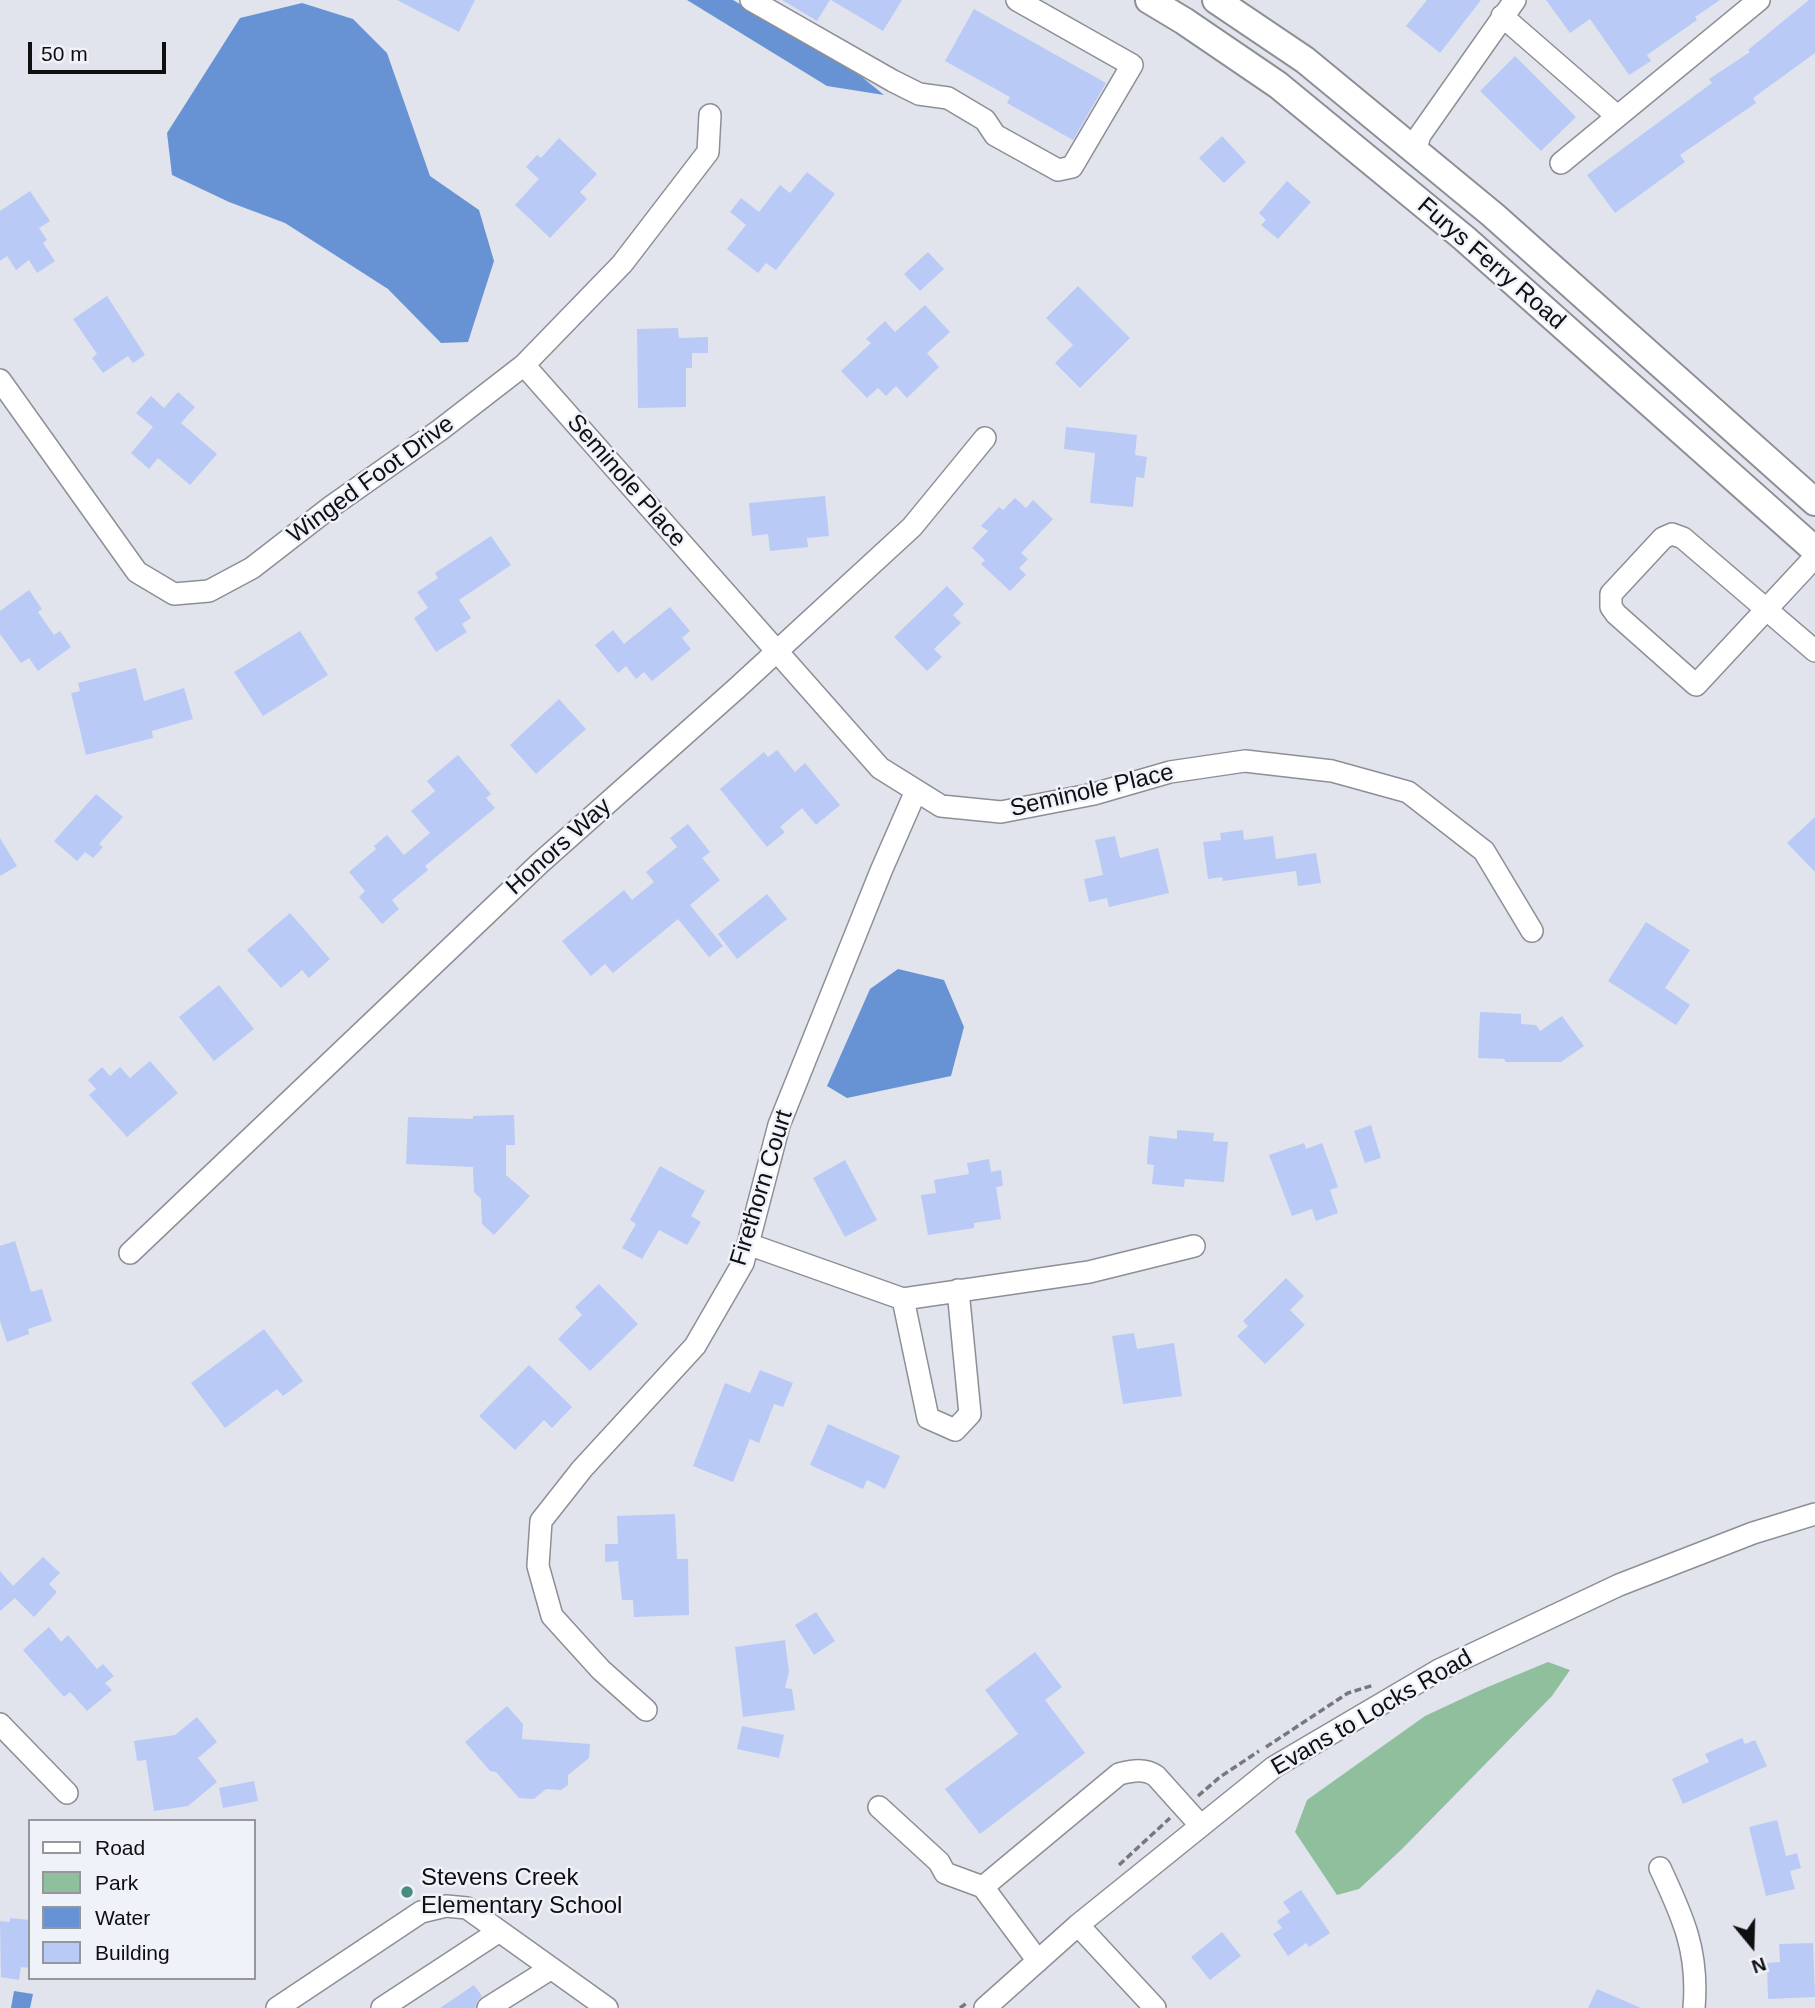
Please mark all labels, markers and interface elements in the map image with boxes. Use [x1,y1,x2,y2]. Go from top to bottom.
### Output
scale bar [32,28,170,72]
text: 50 m [41,42,88,65]
street label: Furys Ferry Road [1411,192,1571,336]
street label: Seminole Place [560,409,692,553]
street label: Winged Foot Drive [282,410,460,550]
street label: Seminole Place [1008,758,1176,824]
street label: Honors Way [501,792,617,902]
street label: Firethorn Court [725,1107,799,1269]
street label: Evans to Locks Road [1267,1644,1477,1782]
legend [28,1819,256,1980]
text: Road [95,1836,145,1859]
place label: Stevens Creek Elementary School [421,1864,622,1920]
text: Park [95,1871,138,1894]
marker: Stevens Creek Elementary School [399,1884,415,1900]
text: Water [95,1906,150,1929]
north arrow [1717,1910,1787,1980]
text: Building [95,1941,170,1964]
text: N [1749,1953,1769,1977]

